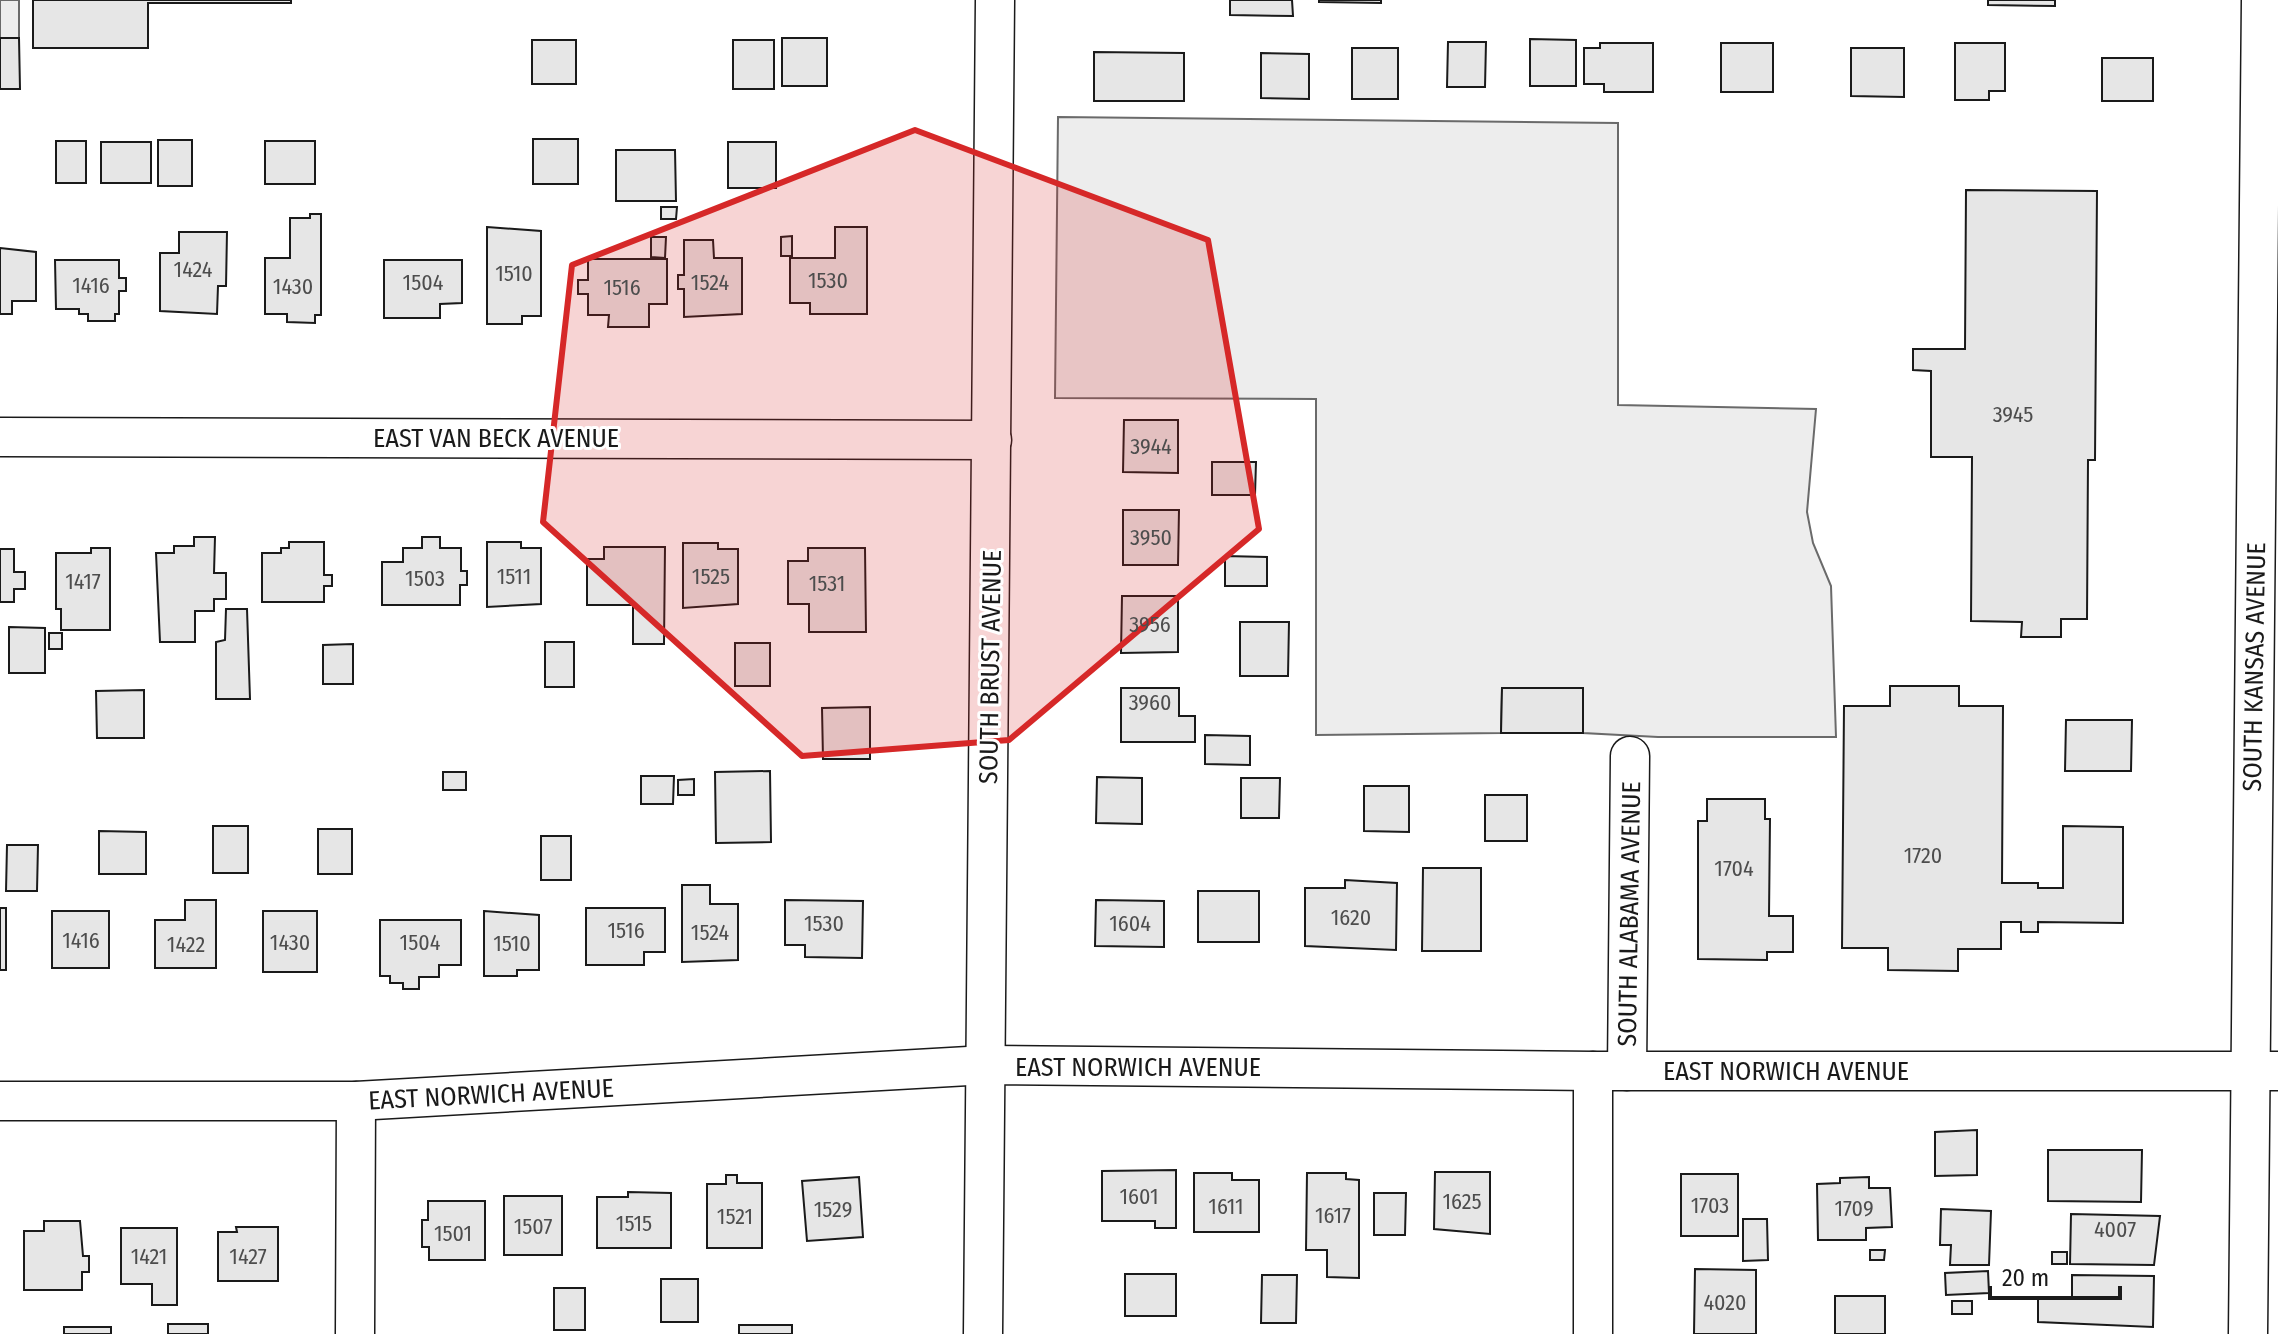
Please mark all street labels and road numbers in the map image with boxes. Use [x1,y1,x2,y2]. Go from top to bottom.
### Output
street label: EAST VAN BECK AVENUE [373,423,619,454]
street label: SOUTH KANSAS AVENUE [2237,542,2272,792]
street label: SOUTH BRUST AVENUE [973,550,1008,784]
street label: SOUTH ALABAMA AVENUE [1612,781,1647,1047]
street label: EAST NORWICH AVENUE [1015,1052,1261,1083]
street label: EAST NORWICH AVENUE [1663,1056,1909,1087]
street label: EAST NORWICH AVENUE [367,1073,615,1116]

